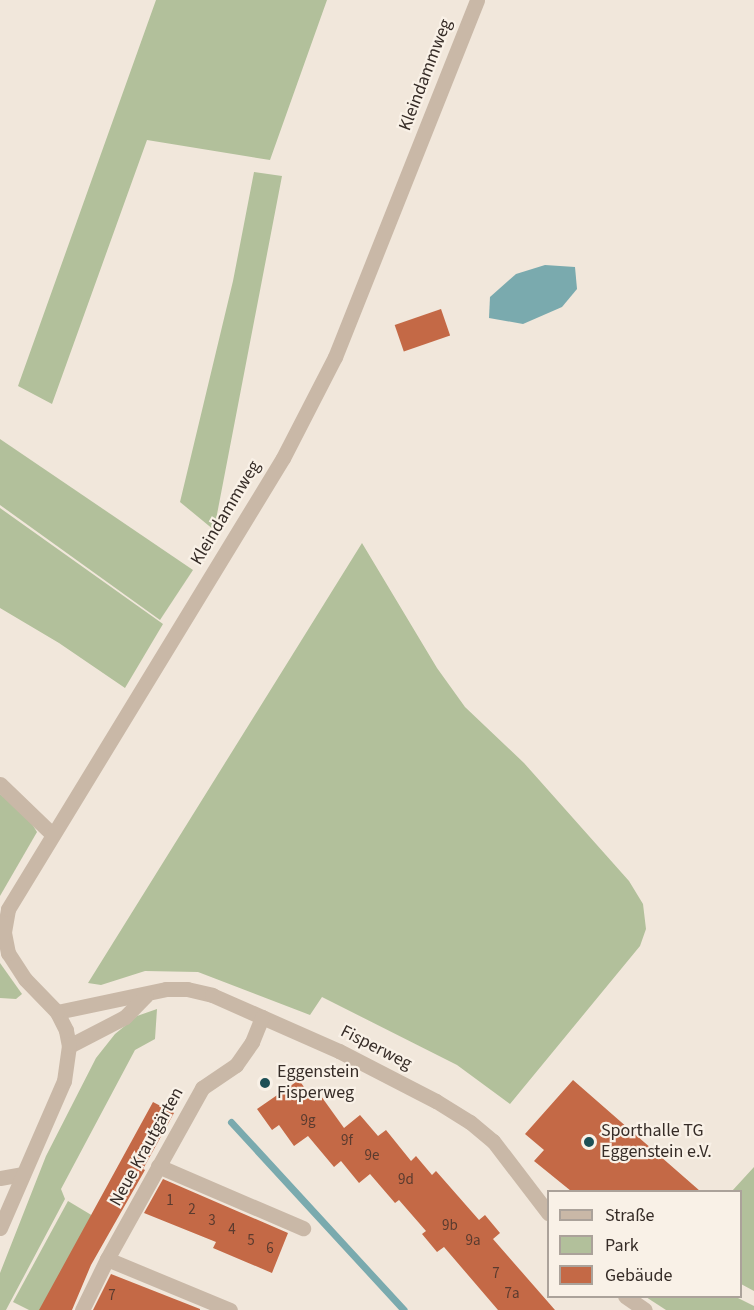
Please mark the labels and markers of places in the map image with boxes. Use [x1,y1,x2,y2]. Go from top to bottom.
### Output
place label: Eggenstein Fisperweg [277,1062,359,1104]
marker: Eggenstein Fisperweg [258,1076,272,1090]
place label: Sporthalle TG Eggenstein e.V. [601,1121,712,1164]
marker: Sporthalle TG Eggenstein e.V. [582,1135,596,1149]

